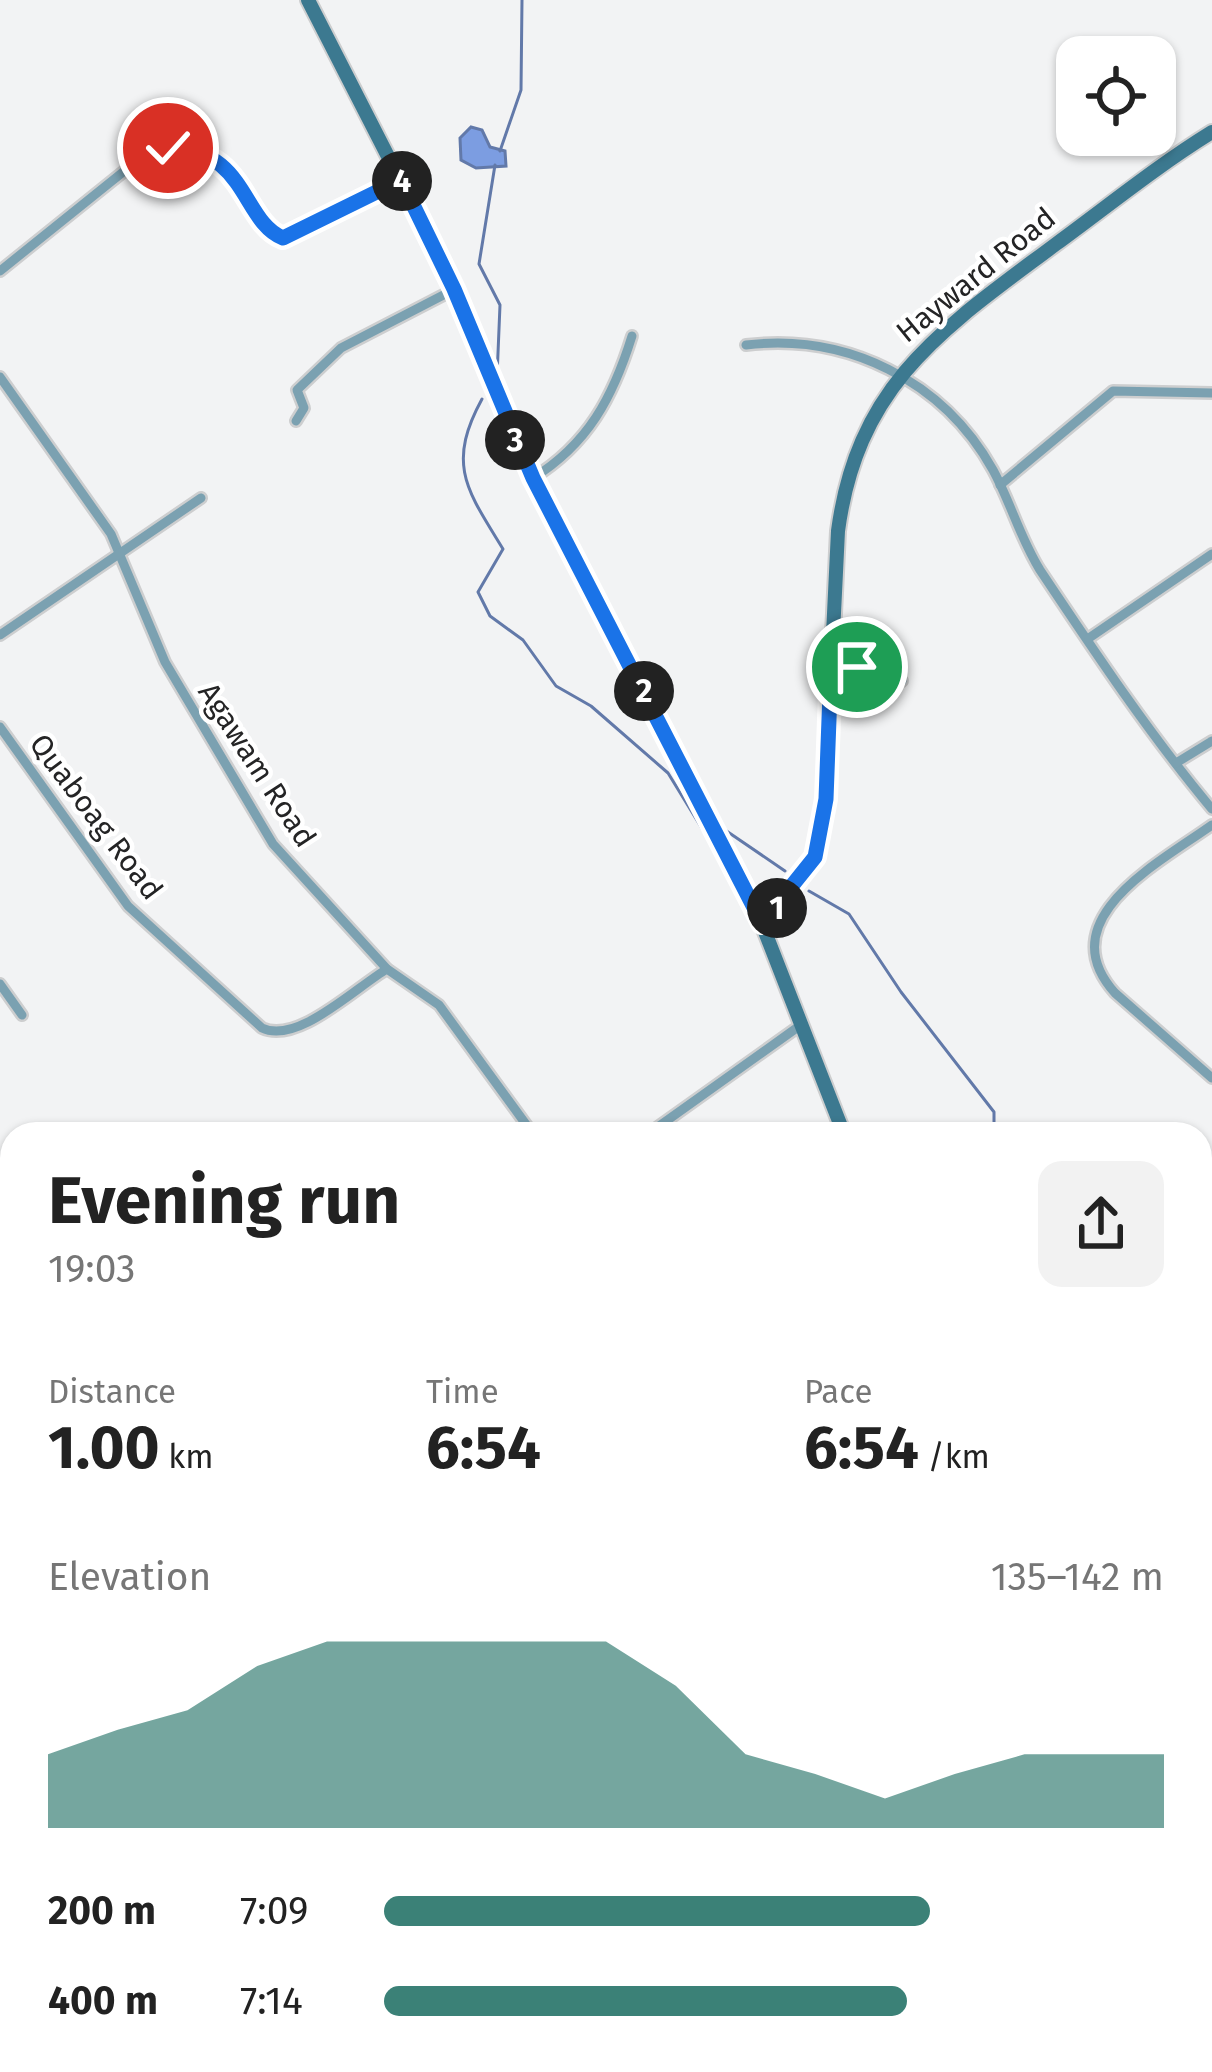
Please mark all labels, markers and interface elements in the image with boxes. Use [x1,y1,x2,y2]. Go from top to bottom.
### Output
map controls [1056,36,1176,156]
button: locate [1056,36,1176,156]
pin [117,97,219,199]
icon: check [135,115,201,181]
pin: 4 [372,151,432,211]
text: 4 [393,161,411,201]
street label: Hayward Road [889,200,1063,350]
pin: 3 [485,410,545,470]
text: 3 [506,420,524,460]
pin [806,616,908,718]
icon: arrive [824,634,890,700]
pin: 2 [614,661,674,721]
text: 2 [635,671,653,711]
street label: Agawam Road [191,676,323,854]
street label: Quaboag Road [22,727,170,907]
pin: 1 [747,878,807,938]
text: 1 [769,888,785,928]
text: Evening run [48,1161,400,1240]
button: share [1038,1161,1164,1287]
text: 19:03 [48,1246,136,1292]
text: Distance [48,1372,176,1412]
text: Time [426,1372,499,1412]
text: Pace [804,1372,872,1412]
text: 1.00 [48,1412,160,1484]
text: 6:54 [426,1412,541,1484]
text: 6:54 [804,1412,919,1484]
text: km [160,1437,214,1477]
text: /km [919,1437,990,1477]
text: Elevation [48,1554,211,1600]
text: 135–142 m [991,1554,1164,1600]
text: 200 m [48,1888,156,1934]
text: 7:09 [240,1888,309,1934]
text: 400 m [48,1978,158,2024]
text: 7:14 [240,1978,303,2024]

